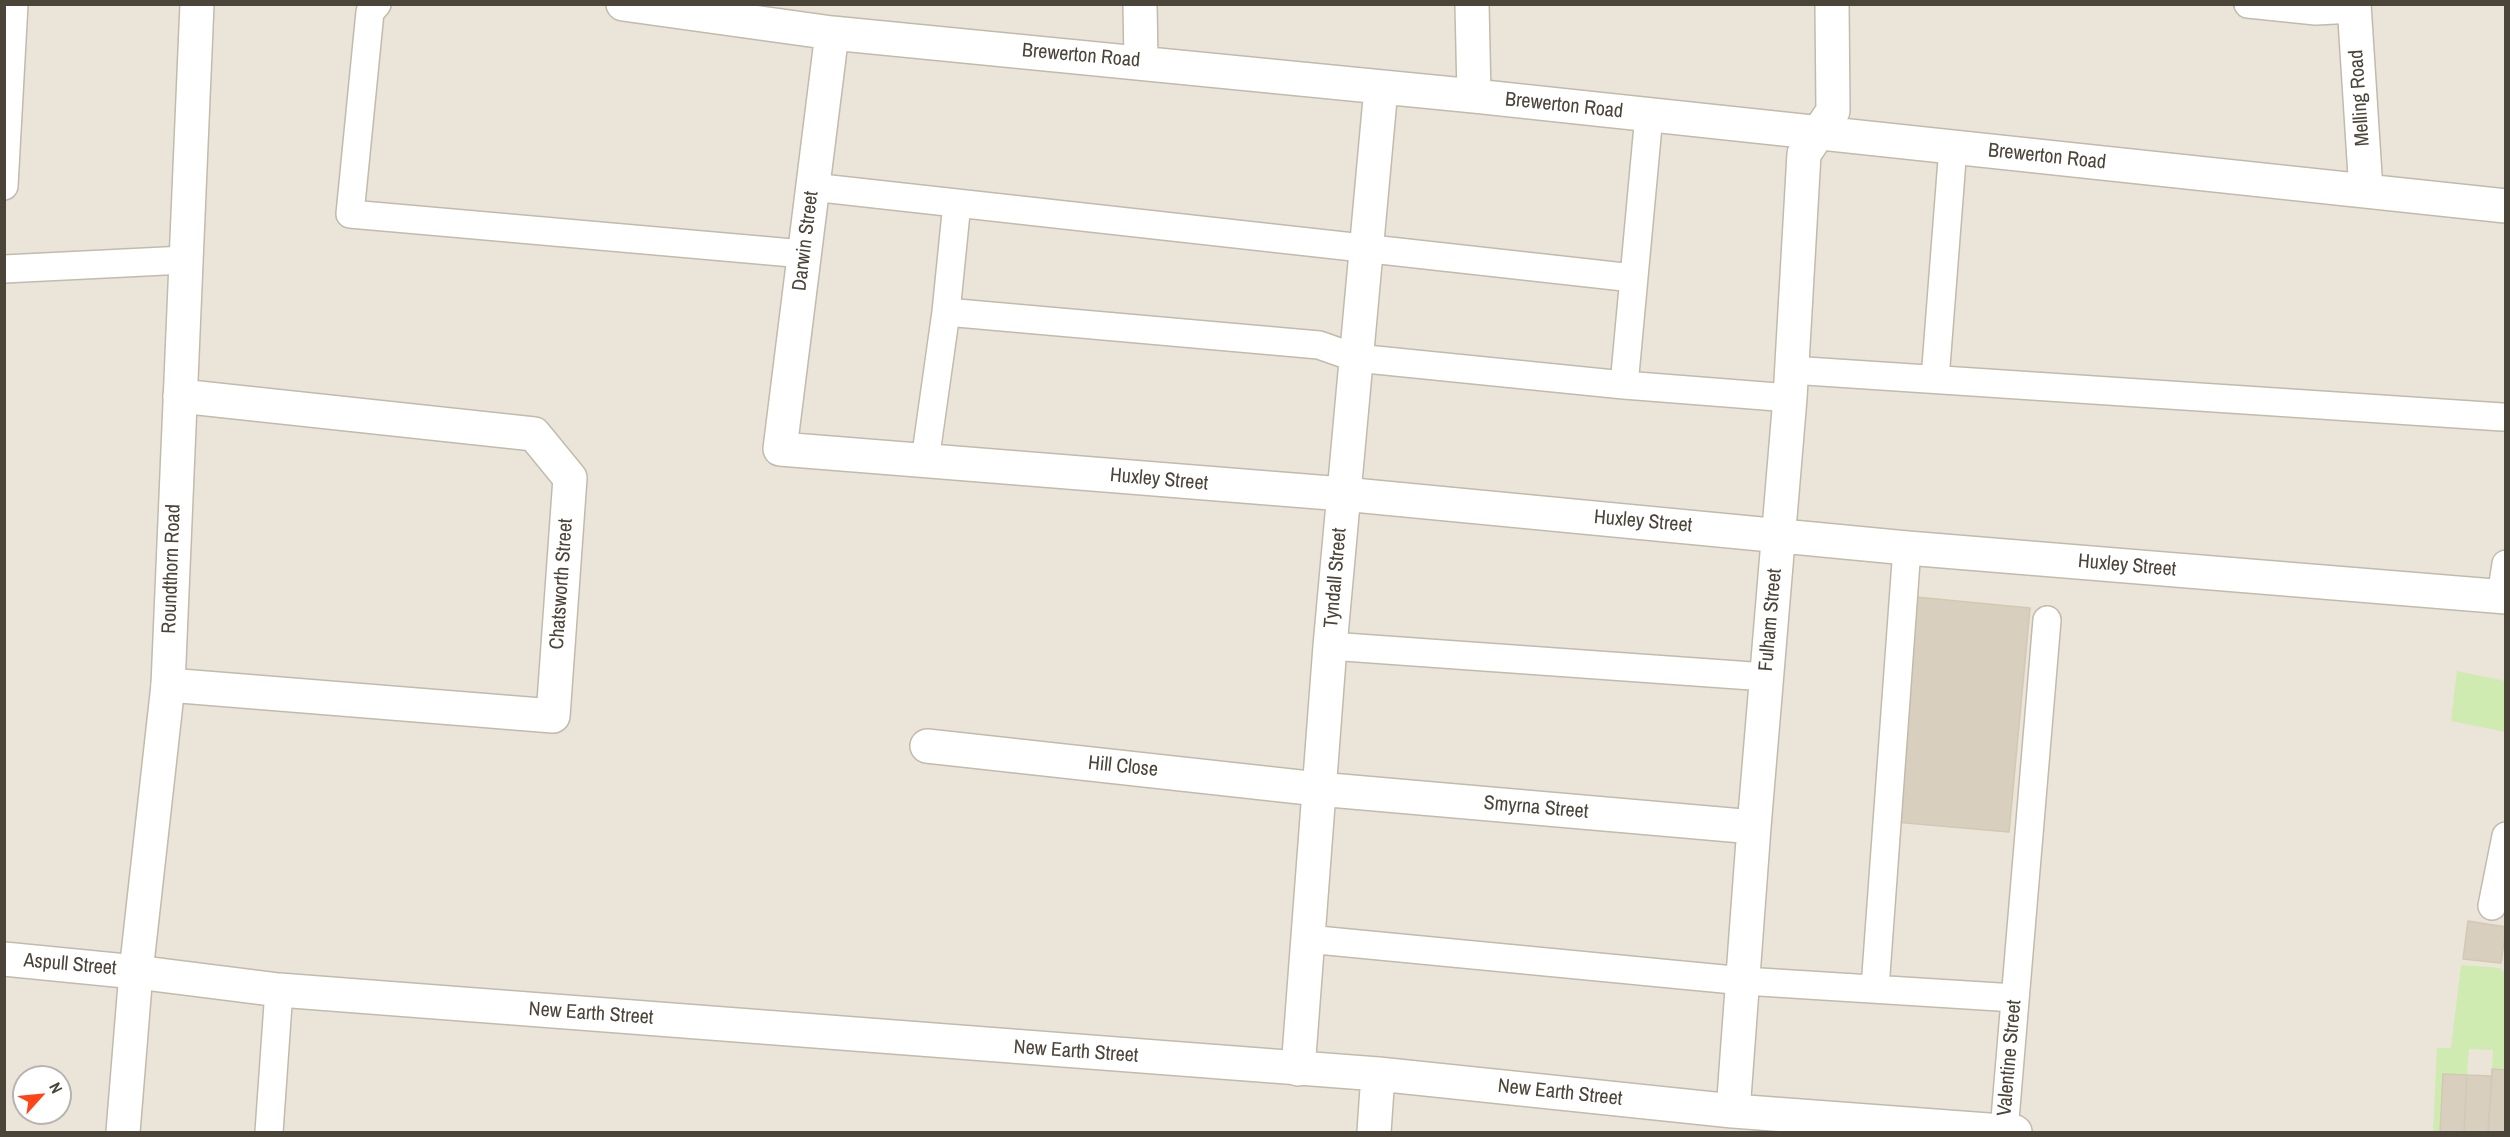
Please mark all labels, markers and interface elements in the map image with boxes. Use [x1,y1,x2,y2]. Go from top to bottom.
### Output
street label: Brewerton Road [1021,39,1141,73]
street label: Melling Road [2345,49,2375,147]
street label: Brewerton Road [1504,88,1624,124]
street label: Brewerton Road [1987,139,2107,175]
street label: Darwin Street [788,190,824,292]
street label: Huxley Street [1109,464,1209,496]
street label: Roundthorn Road [158,504,186,634]
street label: Huxley Street [1593,506,1693,538]
street label: Chatsworth Street [545,518,579,650]
street label: Tyndall Street [1320,527,1352,629]
street label: Huxley Street [2077,550,2177,582]
street label: Fulham Street [1755,568,1787,672]
street label: Hill Close [1087,751,1159,783]
street label: Smyrna Street [1483,791,1589,825]
street label: Aspull Street [23,949,117,981]
street label: New Earth Street [528,998,654,1030]
street label: Valentine Street [1993,999,2027,1117]
street label: New Earth Street [1013,1036,1139,1068]
north arrow [12,1065,72,1125]
street label: New Earth Street [1497,1075,1623,1111]
text: N [44,1079,68,1097]

